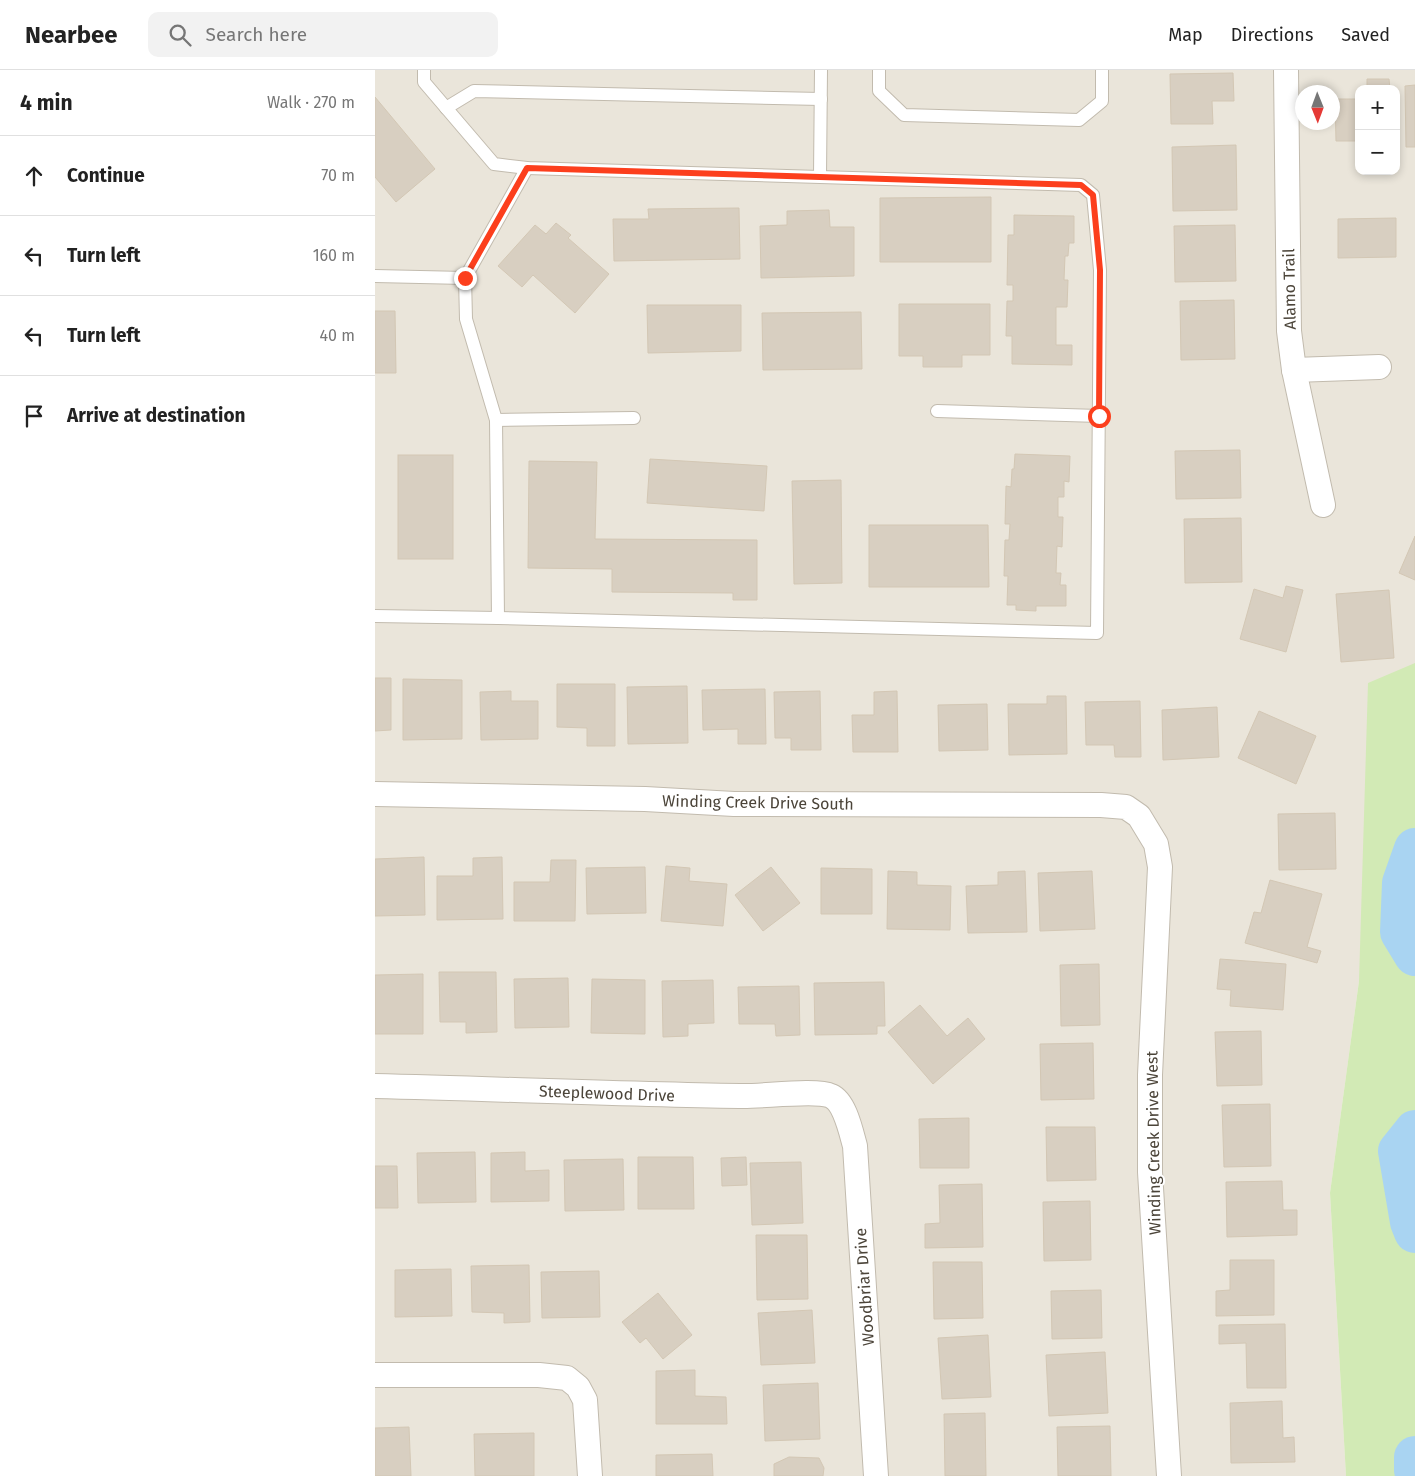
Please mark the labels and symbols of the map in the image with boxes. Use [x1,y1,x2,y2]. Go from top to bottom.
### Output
north arrow [1295,85,1340,130]
street label: Alamo Trail [1279,248,1300,330]
route end [454,267,477,290]
route start [1088,405,1111,428]
street label: Winding Creek Drive South [662,791,854,814]
street label: Winding Creek Drive West [1142,1051,1165,1235]
street label: Steeplewood Drive [539,1082,675,1105]
street label: Woodbriar Drive [851,1227,878,1347]

